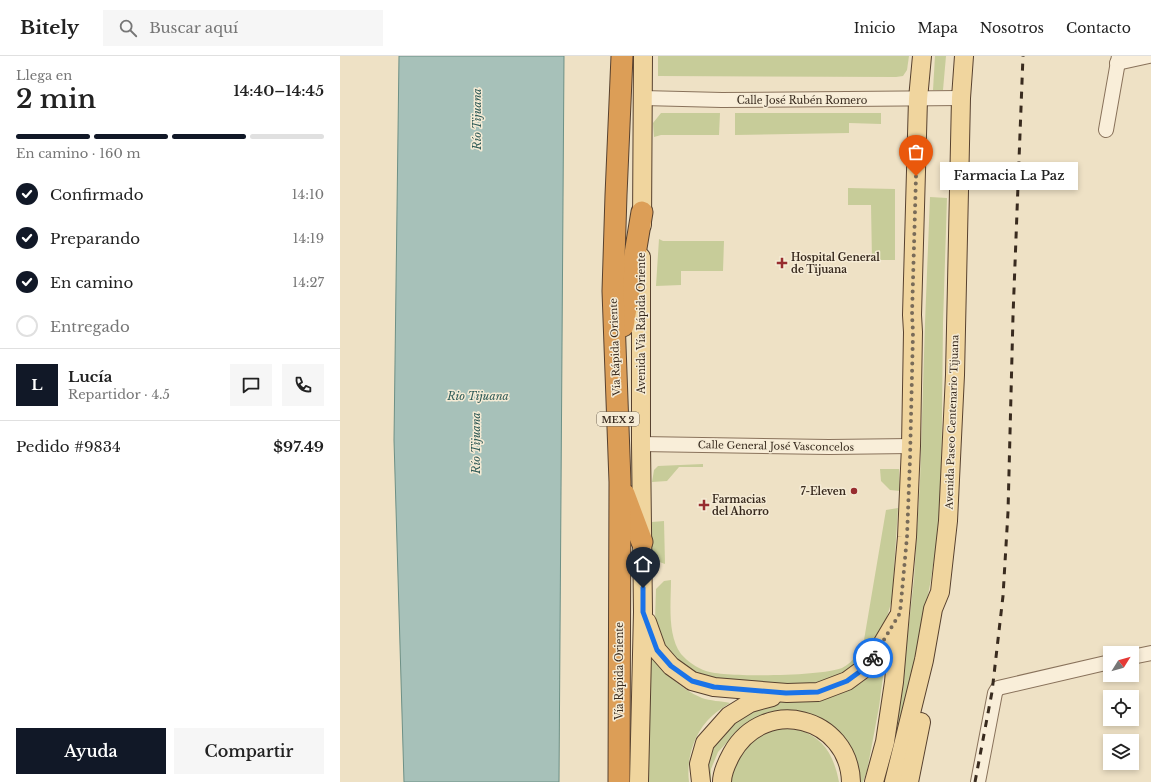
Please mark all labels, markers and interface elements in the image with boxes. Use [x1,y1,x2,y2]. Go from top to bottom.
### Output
search box [103,10,383,46]
text: Bitely [20,16,79,39]
icon: search [117,17,139,39]
text: Buscar aquí [149,18,238,37]
text: Inicio [854,19,895,37]
text: Mapa [917,19,958,37]
text: Nosotros [980,19,1044,37]
text: Contacto [1066,19,1131,37]
text: Llega en [16,67,72,84]
text: 14:40–14:45 [233,81,324,100]
text: 2 min [16,83,96,115]
water label: Río Tijuana [470,88,484,151]
street label: Calle José Rubén Romero [737,94,868,107]
pin [899,135,933,176]
icon: bag [905,141,927,163]
text: En camino · 160 m [16,145,140,162]
callout: Farmacia La Paz [940,162,1078,190]
text: Farmacia La Paz [954,167,1064,184]
icon: check [16,183,38,205]
text: Confirmado [50,185,143,204]
text: 14:10 [292,186,324,203]
icon: check [16,227,38,249]
text: Preparando [50,229,140,248]
text: 14:19 [293,230,324,247]
place label: Hospital General de Tijuana [791,251,880,276]
street label: Avenida Vía Rápida Oriente [635,252,648,395]
marker: Hospital General de Tijuana [776,257,788,269]
icon: check [16,271,38,293]
text: En camino [50,273,133,292]
text: 14:27 [292,274,324,291]
street label: Vía Rápida Oriente [607,298,623,397]
text: Entregado [50,317,130,336]
street label: Avenida Paseo Centenario Tijuana [942,334,962,511]
button: chat [230,364,272,406]
button: phone [282,364,324,406]
text: Lucía [68,367,112,386]
text: L [31,375,43,394]
text: Repartidor · 4.5 [68,386,170,403]
water label: Rio Tijuana [446,389,509,403]
water label: Río Tijuana [469,412,483,475]
road number: MEX 2 [597,412,639,426]
text: Pedido #9834 [16,437,121,456]
text: $97.49 [273,437,324,456]
street label: Calle General José Vasconcelos [698,438,855,454]
place label: 7-Eleven [801,485,847,498]
marker: 7-Eleven [849,486,859,496]
place label: Farmacias del Ahorro [712,493,769,518]
marker: Farmacias del Ahorro [699,500,709,510]
pin [626,547,660,588]
icon: home [632,553,654,575]
street label: Vía Rápida Oriente [613,622,626,721]
courier [853,638,893,678]
north arrow [1103,646,1139,682]
map controls [1103,646,1139,770]
icon: bike [862,647,884,669]
button: locate [1103,690,1139,726]
button: Ayuda [16,728,166,774]
button: Compartir [174,728,324,774]
button: layers [1103,734,1139,770]

